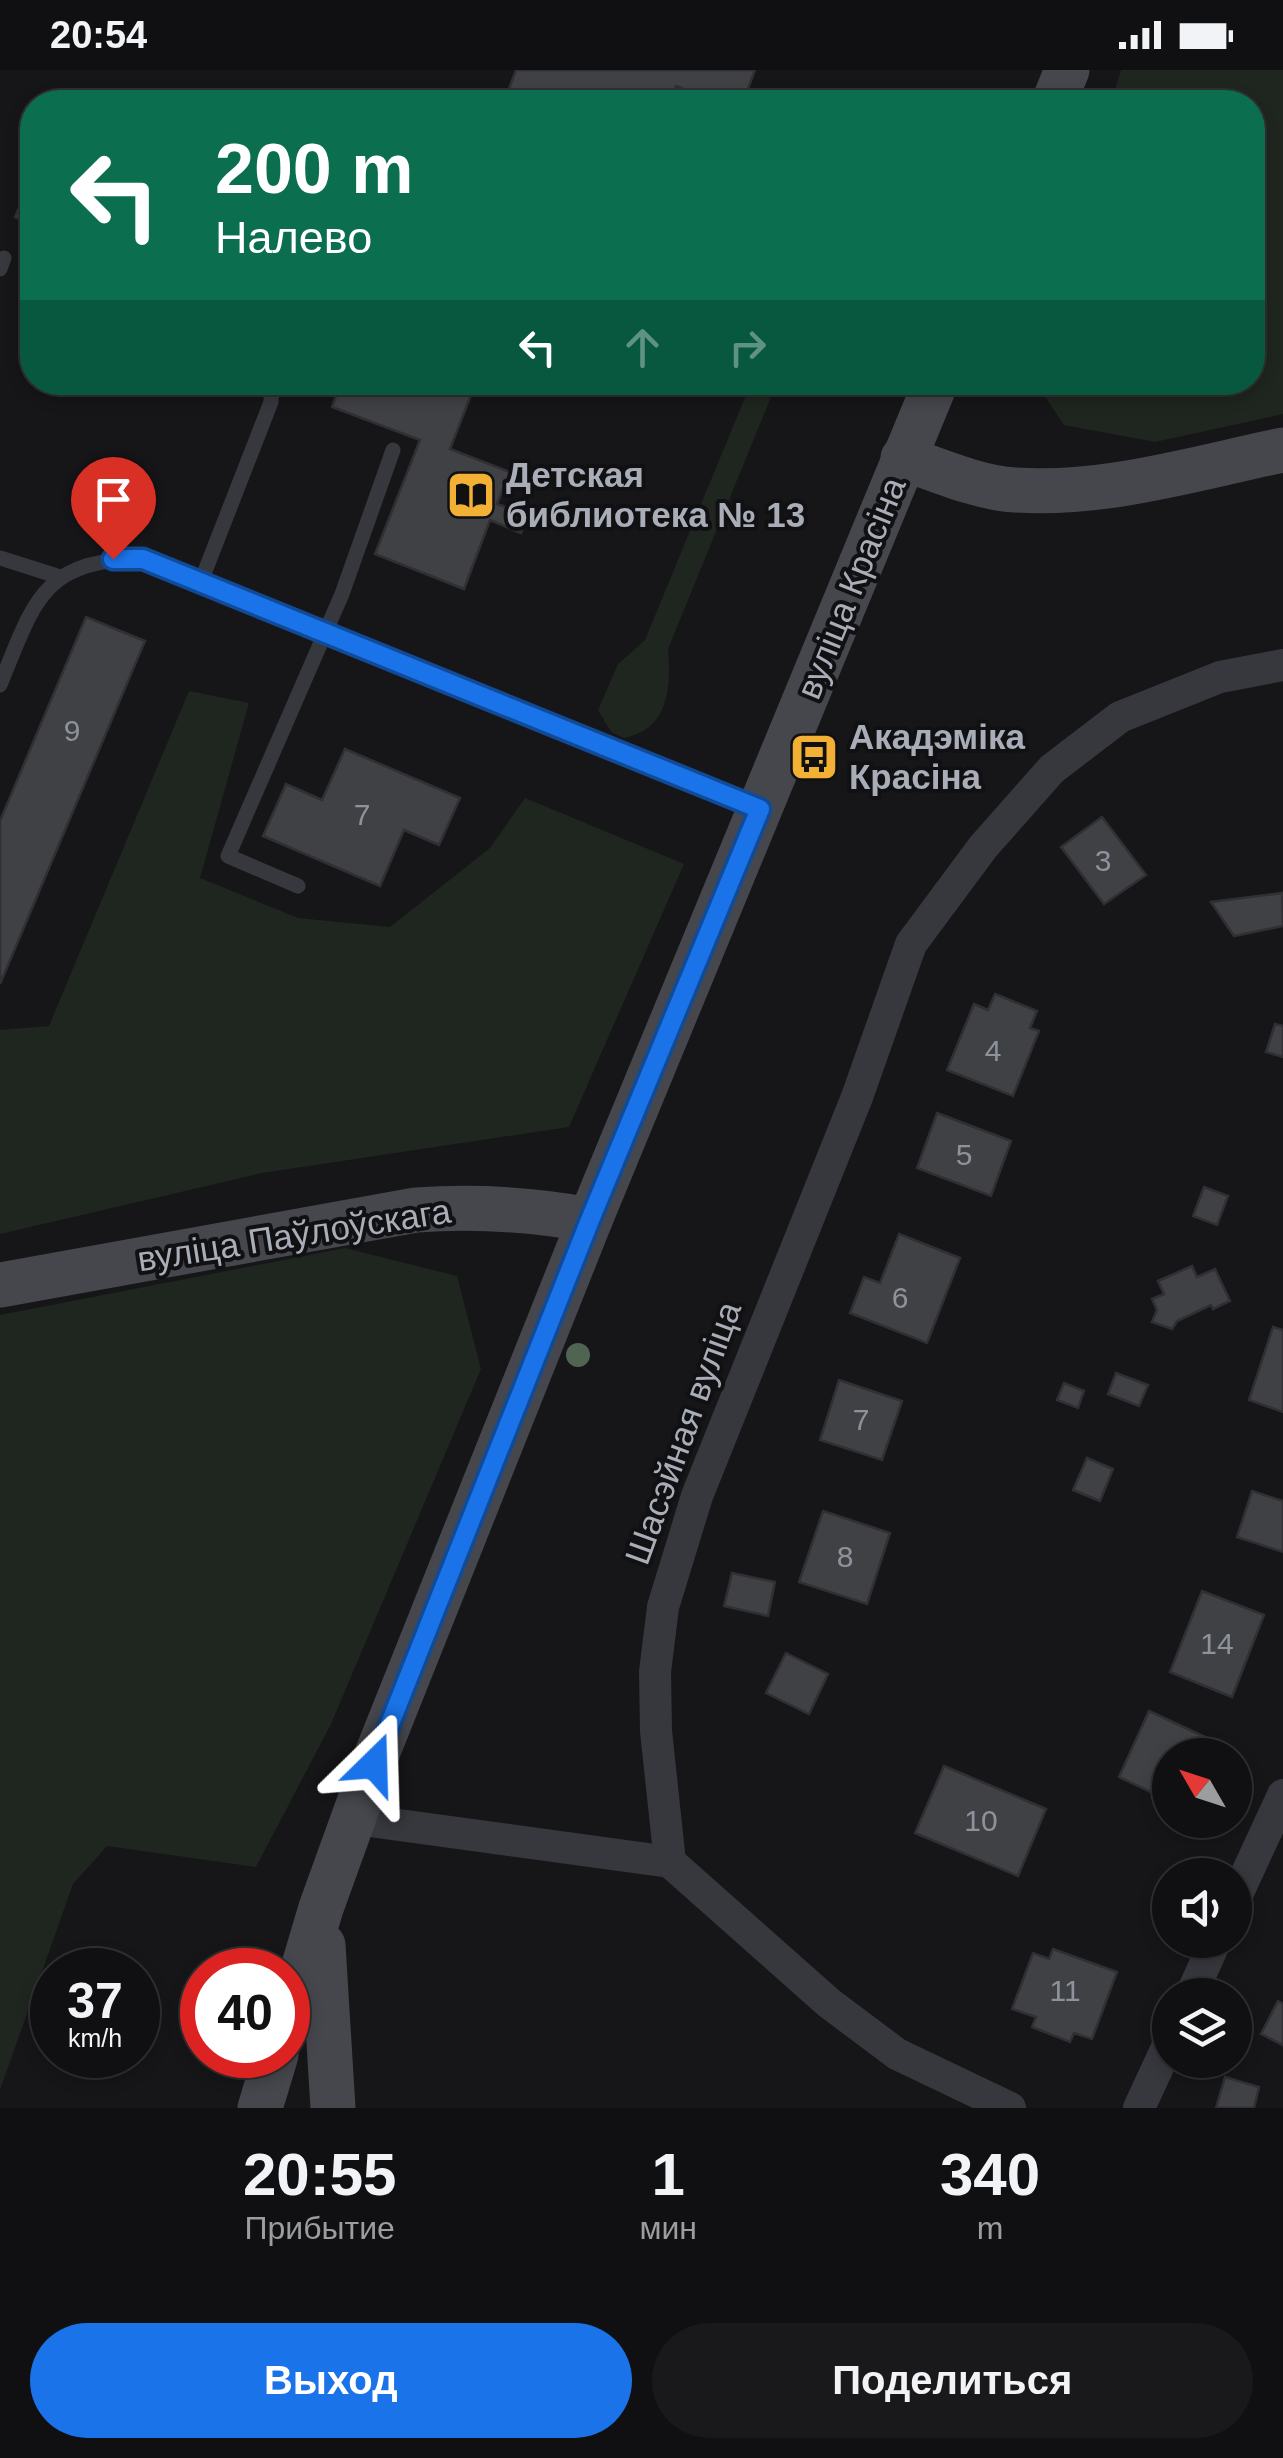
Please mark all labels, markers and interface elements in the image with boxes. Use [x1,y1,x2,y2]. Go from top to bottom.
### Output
text: 20:54 [50,14,147,56]
icon: left [50,130,180,260]
text: 200 m [215,130,413,208]
text: Налево [215,212,372,263]
icon: left [510,320,565,375]
icon: ahead [615,320,670,375]
icon: right [720,320,775,375]
place label: Детская библиотека № 13 [506,455,805,534]
pin [71,457,156,560]
library icon: Детская библиотека № 13 [445,469,497,521]
street label: вуліца Красіна [788,471,913,704]
icon: arrive [86,472,141,527]
house number: 9 [64,714,80,747]
place label: Акадэміка Красіна [849,717,1025,796]
bus stop icon: Акадэміка Красіна [788,731,840,783]
house number: 7 [354,798,370,831]
house number: 3 [1095,844,1111,877]
house number: 4 [985,1034,1001,1067]
house number: 5 [956,1138,972,1171]
street label: вуліца Паўлоўскага [135,1190,454,1279]
house number: 6 [892,1281,908,1314]
street label: Шасэйная вуліца [617,1296,748,1569]
house number: 7 [853,1403,869,1436]
house number: 8 [837,1540,853,1573]
house number: 14 [1200,1627,1234,1660]
position arrow [322,1712,426,1816]
north arrow [1152,1738,1252,1838]
map controls [1152,1738,1252,2078]
house number: 10 [964,1804,998,1837]
button: sound [1152,1858,1252,1958]
speed limit sign: 40 [180,1948,310,2078]
text: 37 [67,1973,123,2029]
house number: 11 [1049,1974,1081,2007]
button: layers [1152,1978,1252,2078]
text: km/h [68,2024,122,2052]
text: 20:55 [243,2141,396,2208]
text: 1 [651,2141,685,2208]
text: 340 [940,2141,1040,2208]
text: Прибытие [245,2210,395,2246]
text: мин [639,2210,697,2246]
text: m [977,2210,1003,2246]
button: Выход [30,2323,632,2438]
button: Поделиться [652,2323,1253,2438]

